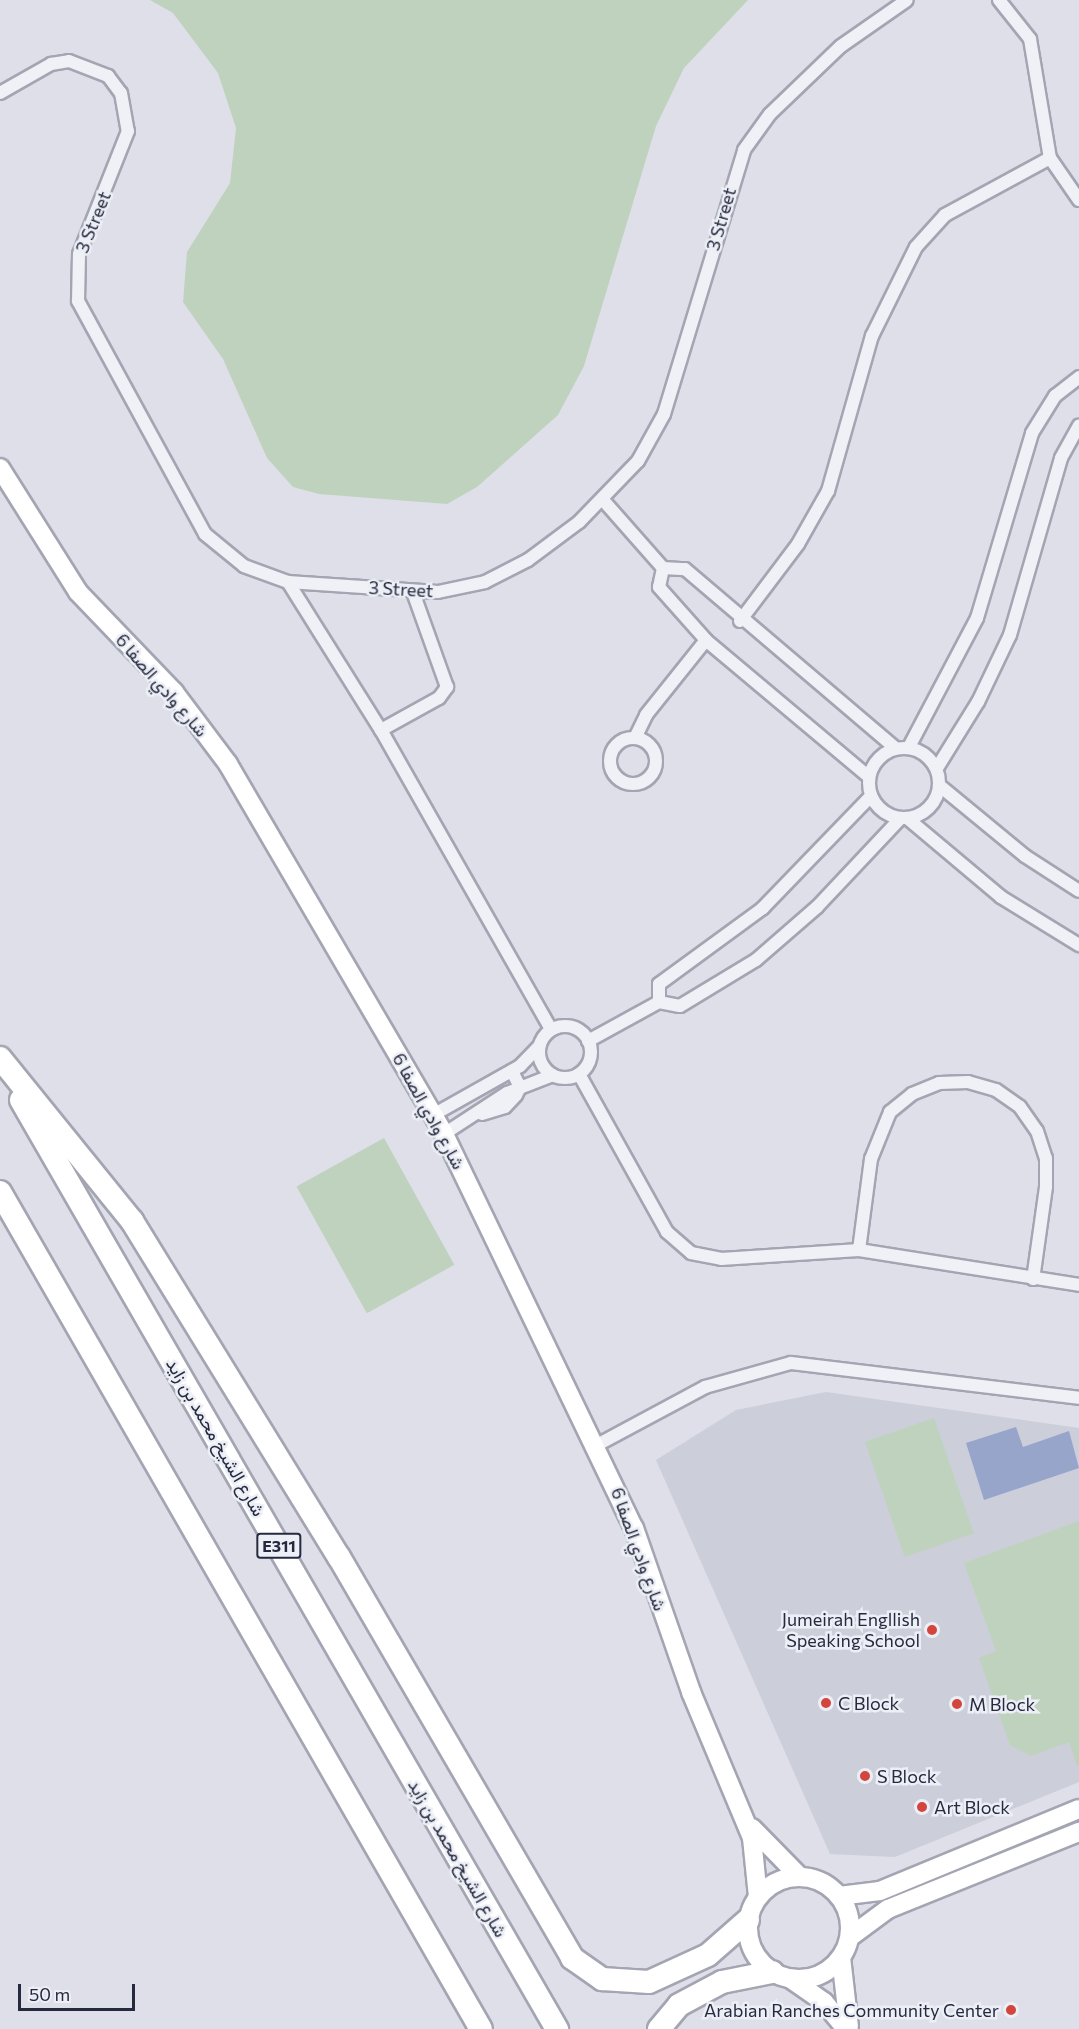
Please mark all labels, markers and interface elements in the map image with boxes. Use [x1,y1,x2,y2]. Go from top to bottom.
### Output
street label: 3 Street [702,185,740,253]
street label: 3 Street [71,188,115,256]
street label: 3 Street [368,577,434,601]
street label: شارع وادي الصفا 6 [111,629,213,741]
street label: شارع وادي الصفا 6 [388,1049,470,1173]
street label: شارع الشيخ محمد بن زايد [162,1354,270,1520]
street label: شارع وادي الصفا 6 [607,1484,671,1614]
road number: E311 [255,1533,303,1559]
place label: Jumeirah Engllish Speaking School [782,1609,920,1652]
marker: Jumeirah Engllish Speaking School [925,1623,939,1637]
place label: C Block [838,1692,899,1714]
place label: M Block [969,1693,1035,1715]
marker: C Block [819,1696,833,1710]
marker: M Block [950,1697,964,1711]
place label: S Block [877,1765,937,1787]
marker: S Block [858,1769,872,1783]
street label: شارع الشيخ محمد بن زايد [404,1775,512,1941]
place label: Art Block [934,1796,1010,1818]
marker: Art Block [915,1800,929,1814]
scale bar [21,1972,138,2010]
text: 50 m [29,1983,70,2005]
place label: Arabian Ranches Community Center [704,1999,999,2021]
marker: Arabian Ranches Community Center [1004,2003,1018,2017]

